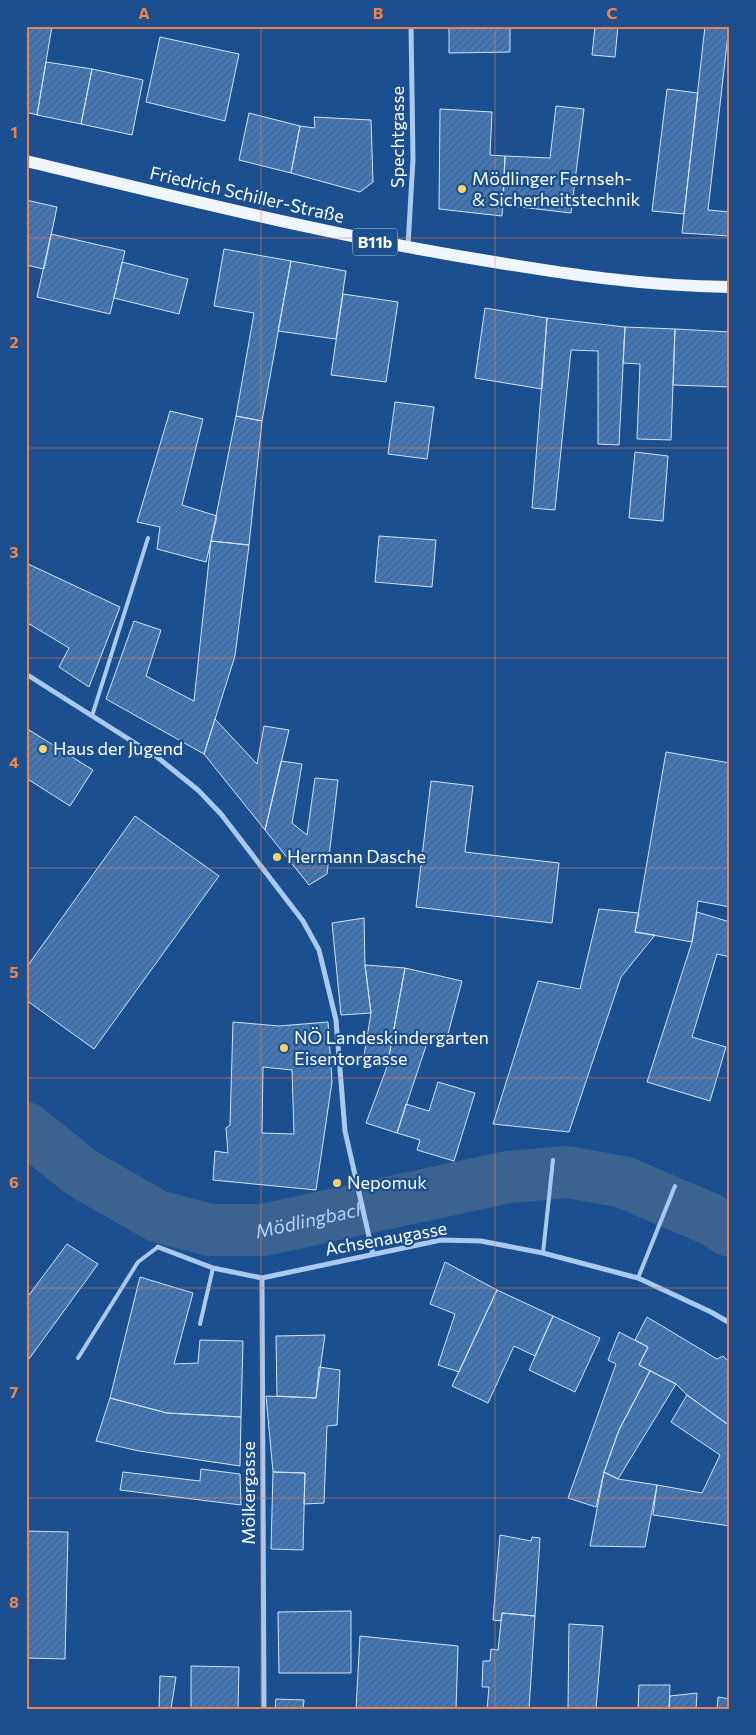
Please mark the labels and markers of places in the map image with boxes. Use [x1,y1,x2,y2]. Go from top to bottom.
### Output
place label: Mödlinger Fernseh- & Sicherheitstechnik [472,167,641,210]
marker: Mödlinger Fernseh- & Sicherheitstechnik [456,183,468,195]
place label: Haus der Jugend [53,737,183,759]
marker: Haus der Jugend [37,743,49,755]
place label: Hermann Dasche [287,845,426,867]
marker: Hermann Dasche [271,851,283,863]
place label: NÖ Landeskindergarten Eisentorgasse [294,1026,489,1069]
marker: NÖ Landeskindergarten Eisentorgasse [278,1042,290,1054]
place label: Nepomuk [347,1171,427,1193]
marker: Nepomuk [331,1177,343,1189]

